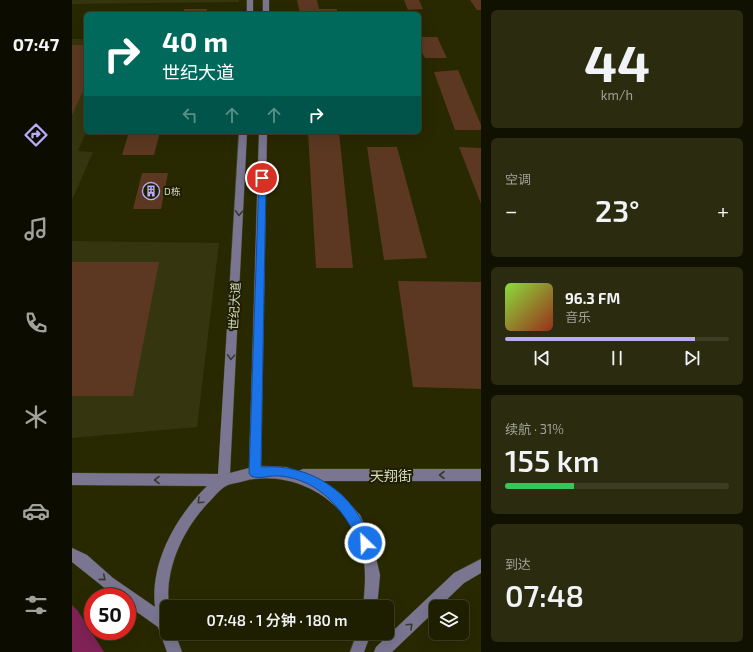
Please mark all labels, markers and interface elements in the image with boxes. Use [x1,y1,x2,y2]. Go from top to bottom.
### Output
text: 40 m [162,24,228,58]
icon: right [96,28,148,80]
text: 44 [584,30,650,92]
text: 07:47 [13,33,59,55]
text: 世纪大道 [162,61,234,83]
text: km/h [601,87,633,103]
icon: left [179,104,201,126]
icon: ahead [221,104,243,126]
icon: ahead [263,104,285,126]
icon: right [305,104,327,126]
icon: directions [22,121,50,149]
pin [245,161,279,195]
icon: arrive [251,167,273,189]
text: 空调 [505,171,531,187]
building icon: D栋 [141,181,161,201]
place label: D栋 [164,185,181,197]
text: 23° [595,192,640,228]
text: − [505,197,518,223]
text: + [717,197,729,223]
one-way arrow [234,210,243,216]
icon: music [22,215,50,243]
street label: 世纪大道 [226,282,242,330]
text: 96.3 FM [565,289,620,307]
icon: phone [22,309,50,337]
text: 音乐 [565,309,591,325]
icon: previous [531,347,553,369]
icon: pause [606,347,628,369]
icon: next [681,347,703,369]
one-way arrow [226,354,235,360]
icon: climate [22,403,50,431]
text: 续航 · 31% [505,421,564,437]
text: 155 km [505,442,599,478]
street label: 天翔街 [370,467,412,484]
one-way arrow [439,471,445,479]
one-way arrow [154,476,160,484]
one-way arrow [198,496,205,503]
icon: car [22,497,50,525]
position arrow [344,522,386,564]
text: 到达 [505,556,531,572]
one-way arrow [98,574,106,581]
text: 07:48 [505,577,584,613]
speed limit sign: 50 [84,588,136,640]
icon: filters [22,591,50,619]
map controls [429,600,469,640]
button: layers [429,600,469,640]
text: 07:48 · 1 分钟 · 180 m [207,611,347,629]
one-way arrow [406,624,413,631]

